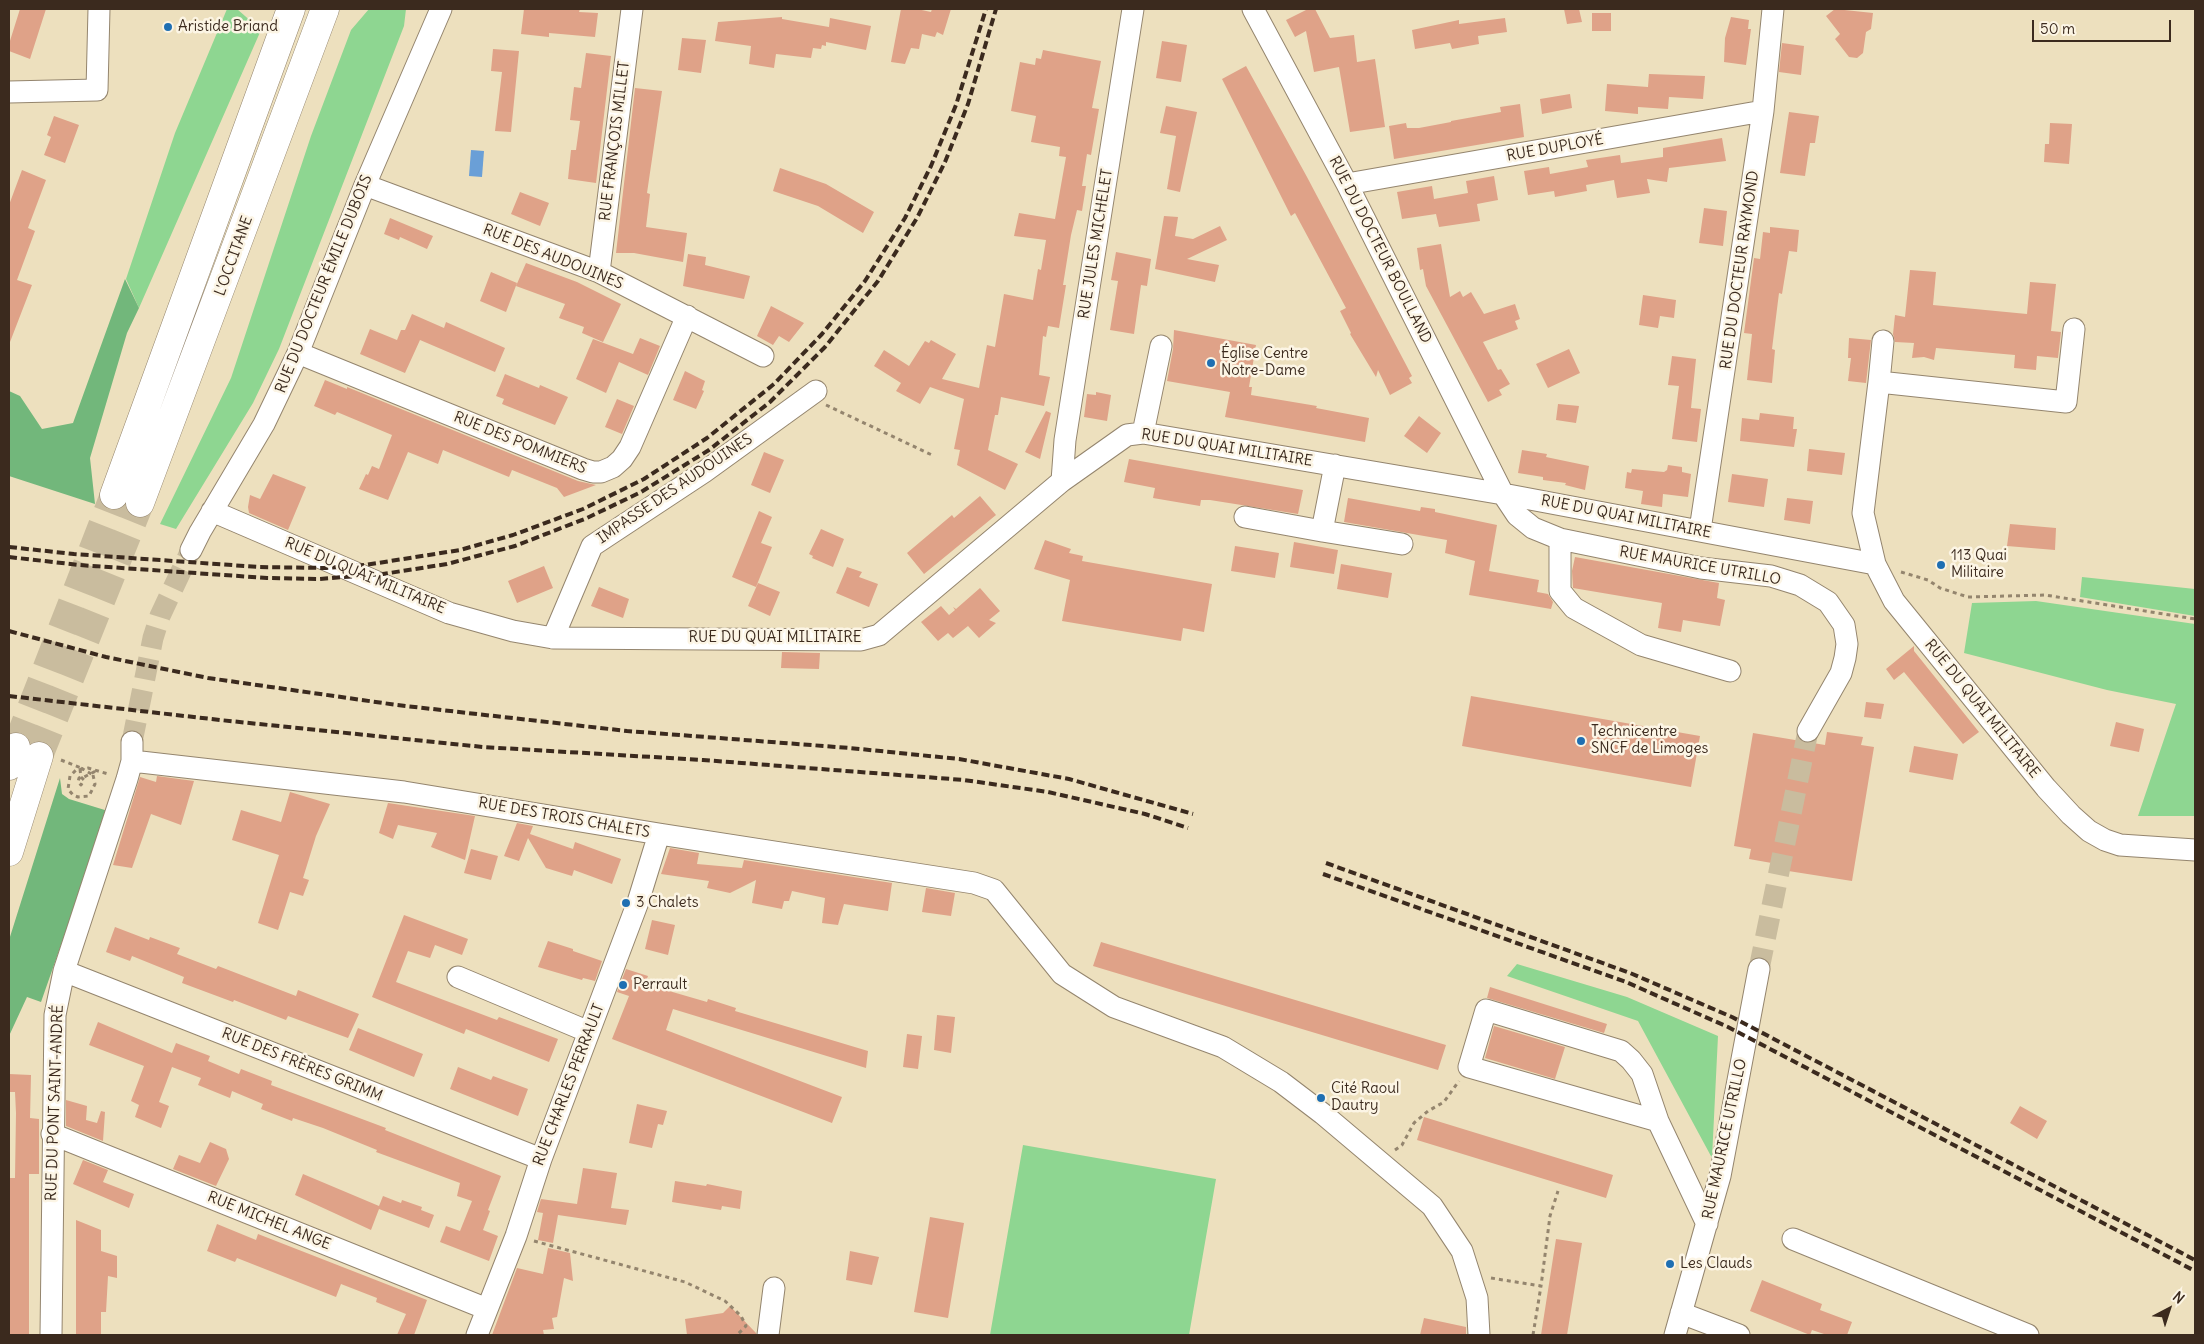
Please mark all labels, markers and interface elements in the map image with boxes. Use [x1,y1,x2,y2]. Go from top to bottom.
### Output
scale bar [2034,10,2173,42]
place label: Aristide Briand [178,18,278,36]
text: 50 m [2040,19,2075,38]
marker: Aristide Briand [162,21,174,33]
street label: RUE FRANÇOIS MILLET [596,60,634,222]
street label: RUE DUPLOYÉ [1505,131,1605,165]
street label: RUE DU DOCTEUR BOULLAND [1325,154,1435,346]
street label: RUE JULES MICHELET [1075,168,1117,320]
street label: RUE DU DOCTEUR RAYMOND [1717,170,1763,370]
street label: RUE DU DOCTEUR ÉMILE DUBOIS [272,172,376,396]
street label: L'OCCITANE [211,214,257,298]
street label: RUE DES AUDOUINES [480,221,626,293]
place label: Église Centre Notre-Dame [1221,345,1308,380]
marker: Église Centre Notre-Dame [1205,357,1217,369]
street label: RUE DES POMMIERS [451,408,589,478]
street label: RUE DU QUAI MILITAIRE [1140,426,1314,470]
street label: IMPASSE DES AUDOUINES [594,430,756,548]
street label: RUE DU QUAI MILITAIRE [1539,492,1713,542]
street label: RUE DU QUAI MILITAIRE [282,534,448,618]
street label: RUE MAURICE UTRILLO [1618,543,1782,589]
place label: 113 Quai Militaire [1951,547,2007,582]
marker: 113 Quai Militaire [1935,559,1947,571]
street label: RUE DU QUAI MILITAIRE [688,629,862,647]
street label: RUE DU QUAI MILITAIRE [1921,636,2043,782]
place label: Technicentre SNCF de Limoges [1591,723,1708,758]
marker: Technicentre SNCF de Limoges [1575,735,1587,747]
street label: RUE DES TROIS CHALETS [477,794,651,842]
place label: 3 Chalets [636,894,699,912]
marker: 3 Chalets [620,897,632,909]
place label: Perrault [633,976,687,994]
marker: Perrault [617,979,629,991]
street label: RUE CHARLES PERRAULT [530,1001,608,1169]
street label: RUE DU PONT SAINT-ANDRÉ [43,1005,67,1201]
street label: RUE DES FRÈRES GRIMM [219,1024,385,1106]
street label: RUE MAURICE UTRILLO [1699,1057,1751,1221]
place label: Cité Raoul Dautry [1331,1080,1399,1115]
marker: Cité Raoul Dautry [1315,1092,1327,1104]
street label: RUE MICHEL ANGE [205,1188,333,1254]
place label: Les Clauds [1680,1255,1752,1273]
marker: Les Clauds [1664,1258,1676,1270]
north arrow [2144,1284,2194,1334]
text: N [2169,1288,2188,1308]

